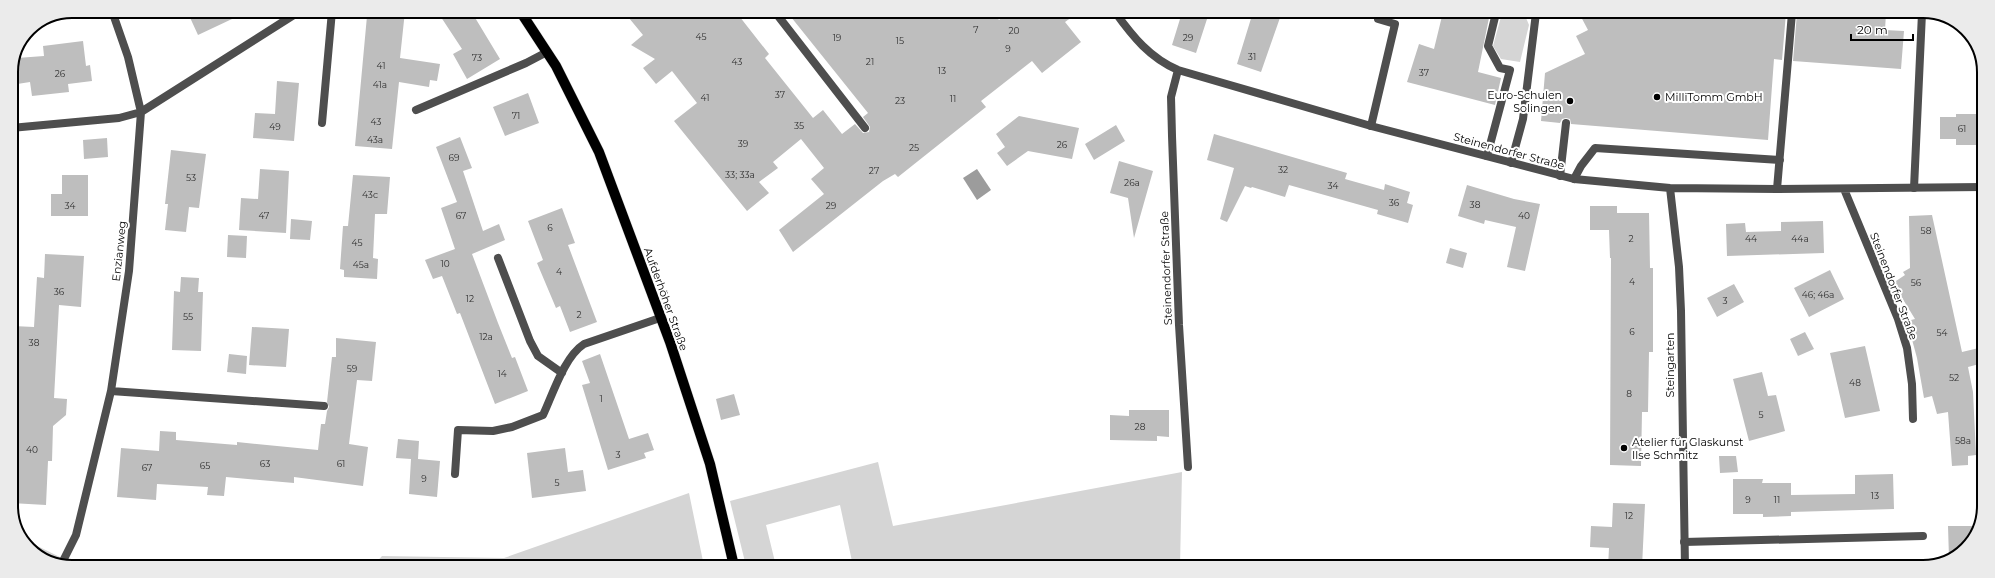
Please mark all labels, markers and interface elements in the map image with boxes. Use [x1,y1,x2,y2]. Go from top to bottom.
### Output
scale bar [1851,16,1913,42]
text: 20 m [1857,22,1888,37]
house number: 7 [973,24,979,35]
house number: 20 [1008,25,1020,36]
house number: 45 [695,31,707,42]
house number: 19 [833,32,842,43]
house number: 29 [1183,32,1194,43]
house number: 15 [896,35,904,46]
house number: 9 [1005,43,1011,54]
house number: 31 [1248,51,1256,62]
house number: 73 [472,52,482,63]
house number: 43 [732,56,742,67]
house number: 21 [866,56,874,67]
house number: 41 [377,60,385,71]
house number: 13 [938,65,946,76]
house number: 37 [1419,67,1429,78]
house number: 26 [55,68,66,79]
house number: 41a [373,79,387,90]
place label: Euro-Schulen Solingen [1487,88,1562,115]
house number: 37 [775,89,785,100]
place label: MilliTomm GmbH [1665,90,1763,104]
house number: 41 [701,92,709,103]
marker: MilliTomm GmbH [1652,92,1662,102]
house number: 11 [950,93,956,104]
house number: 23 [895,95,905,106]
marker: Euro-Schulen Solingen [1565,96,1575,106]
house number: 71 [512,110,520,121]
house number: 43 [371,116,381,127]
house number: 35 [794,120,804,131]
house number: 49 [269,121,281,132]
house number: 61 [1958,123,1966,134]
street label: Steinendorfer Straße [1452,129,1566,173]
house number: 43a [367,134,383,145]
house number: 39 [738,138,749,149]
house number: 26 [1057,139,1068,150]
house number: 25 [909,142,919,153]
house number: 69 [449,152,460,163]
house number: 32 [1278,164,1288,175]
house number: 27 [869,165,879,176]
house number: 33; 33a [725,169,755,180]
house number: 53 [186,172,196,183]
house number: 26a [1124,177,1140,188]
house number: 34 [1327,180,1339,191]
house number: 43c [362,189,378,200]
house number: 36 [1389,197,1400,208]
house number: 38 [1470,199,1481,210]
house number: 34 [64,200,76,211]
house number: 29 [826,200,837,211]
house number: 47 [259,210,269,221]
house number: 67 [456,210,466,221]
street label: Steinendorfer Straße [1157,210,1175,325]
house number: 40 [1518,210,1530,221]
street label: Enzianweg [109,220,129,282]
house number: 6 [547,222,553,233]
house number: 58 [1921,225,1932,236]
street label: Steinendorfer Straße [1867,230,1921,342]
house number: 2 [1628,233,1634,244]
house number: 44 [1745,233,1757,244]
house number: 44a [1791,233,1809,244]
house number: 45 [351,237,363,248]
street label: Aufderhöher Straße [641,246,691,353]
house number: 10 [440,258,450,269]
house number: 45a [353,259,369,270]
house number: 4 [556,266,562,277]
house number: 4 [1629,276,1635,287]
house number: 56 [1911,277,1922,288]
house number: 36 [54,286,65,297]
house number: 46; 46a [1802,289,1834,300]
house number: 12 [466,293,474,304]
house number: 3 [1722,295,1728,306]
house number: 2 [576,309,582,320]
house number: 55 [183,311,193,322]
house number: 6 [1629,326,1635,337]
house number: 54 [1936,327,1948,338]
house number: 12a [479,331,493,342]
street label: Steingarten [1663,332,1677,398]
house number: 38 [29,337,40,348]
house number: 59 [347,363,358,374]
house number: 14 [497,368,507,379]
house number: 52 [1949,372,1959,383]
house number: 48 [1849,377,1861,388]
house number: 8 [1626,388,1632,399]
house number: 1 [599,393,603,404]
house number: 5 [1758,409,1764,420]
house number: 28 [1135,421,1146,432]
place label: Atelier für Glaskunst Ilse Schmitz [1632,435,1744,462]
house number: 58a [1955,435,1971,446]
marker: Atelier für Glaskunst Ilse Schmitz [1619,443,1629,453]
house number: 40 [26,444,38,455]
house number: 3 [615,449,621,460]
house number: 63 [260,458,270,469]
house number: 61 [337,458,345,469]
house number: 65 [200,460,210,471]
house number: 67 [142,462,152,473]
house number: 9 [421,473,427,484]
house number: 5 [554,477,560,488]
house number: 13 [1871,490,1879,501]
house number: 9 [1745,494,1751,505]
house number: 11 [1774,494,1780,505]
house number: 12 [1625,510,1633,521]

